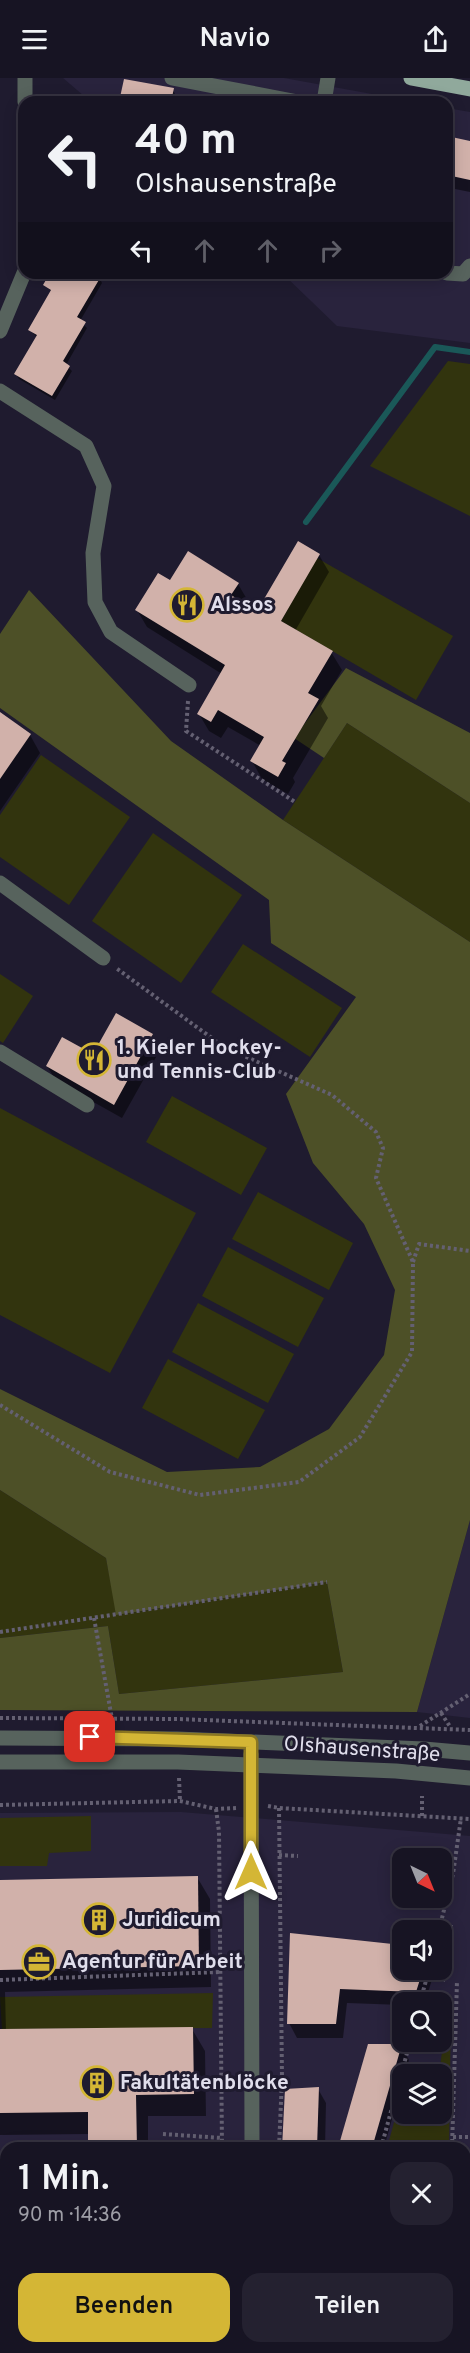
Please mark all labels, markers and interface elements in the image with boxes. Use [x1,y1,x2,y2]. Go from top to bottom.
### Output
text: Navio [200,22,270,56]
icon: menu [18,23,51,56]
icon: share [419,23,452,56]
text: 40 m [135,116,237,169]
icon: left [36,120,114,198]
text: Olshausenstraße [135,168,337,202]
icon: left [125,234,158,267]
icon: ahead [188,234,221,267]
icon: ahead [251,234,284,267]
icon: right [314,234,347,267]
restaurant icon: Alssos [169,587,205,623]
place label: Alssos [210,592,274,619]
place label: 1. Kieler Hockey- und Tennis-Club [117,1035,282,1086]
restaurant icon: 1. Kieler Hockey- und Tennis-Club [76,1042,112,1078]
pin [64,1711,115,1762]
icon: arrive [73,1720,106,1753]
street label: Olshausenstraße [283,1731,441,1769]
position arrow [219,1840,283,1904]
north arrow [392,1848,452,1908]
map controls [392,1848,452,2124]
building icon: Juridicum [81,1902,117,1938]
place label: Juridicum [122,1907,221,1934]
button: sound [392,1920,452,1980]
office icon: Agentur für Arbeit [21,1944,57,1980]
place label: Agentur für Arbeit [62,1949,243,1976]
button: search [392,1992,452,2052]
button: layers [392,2064,452,2124]
building icon: Fakultätenblöcke [79,2065,115,2101]
place label: Fakultätenblöcke [120,2070,289,2097]
text: 1 Min. [18,2157,110,2203]
button: close [390,2162,453,2225]
text: 90 m · 14:36 [18,2203,122,2229]
button: Beenden [18,2273,230,2342]
button: Teilen [242,2273,453,2342]

